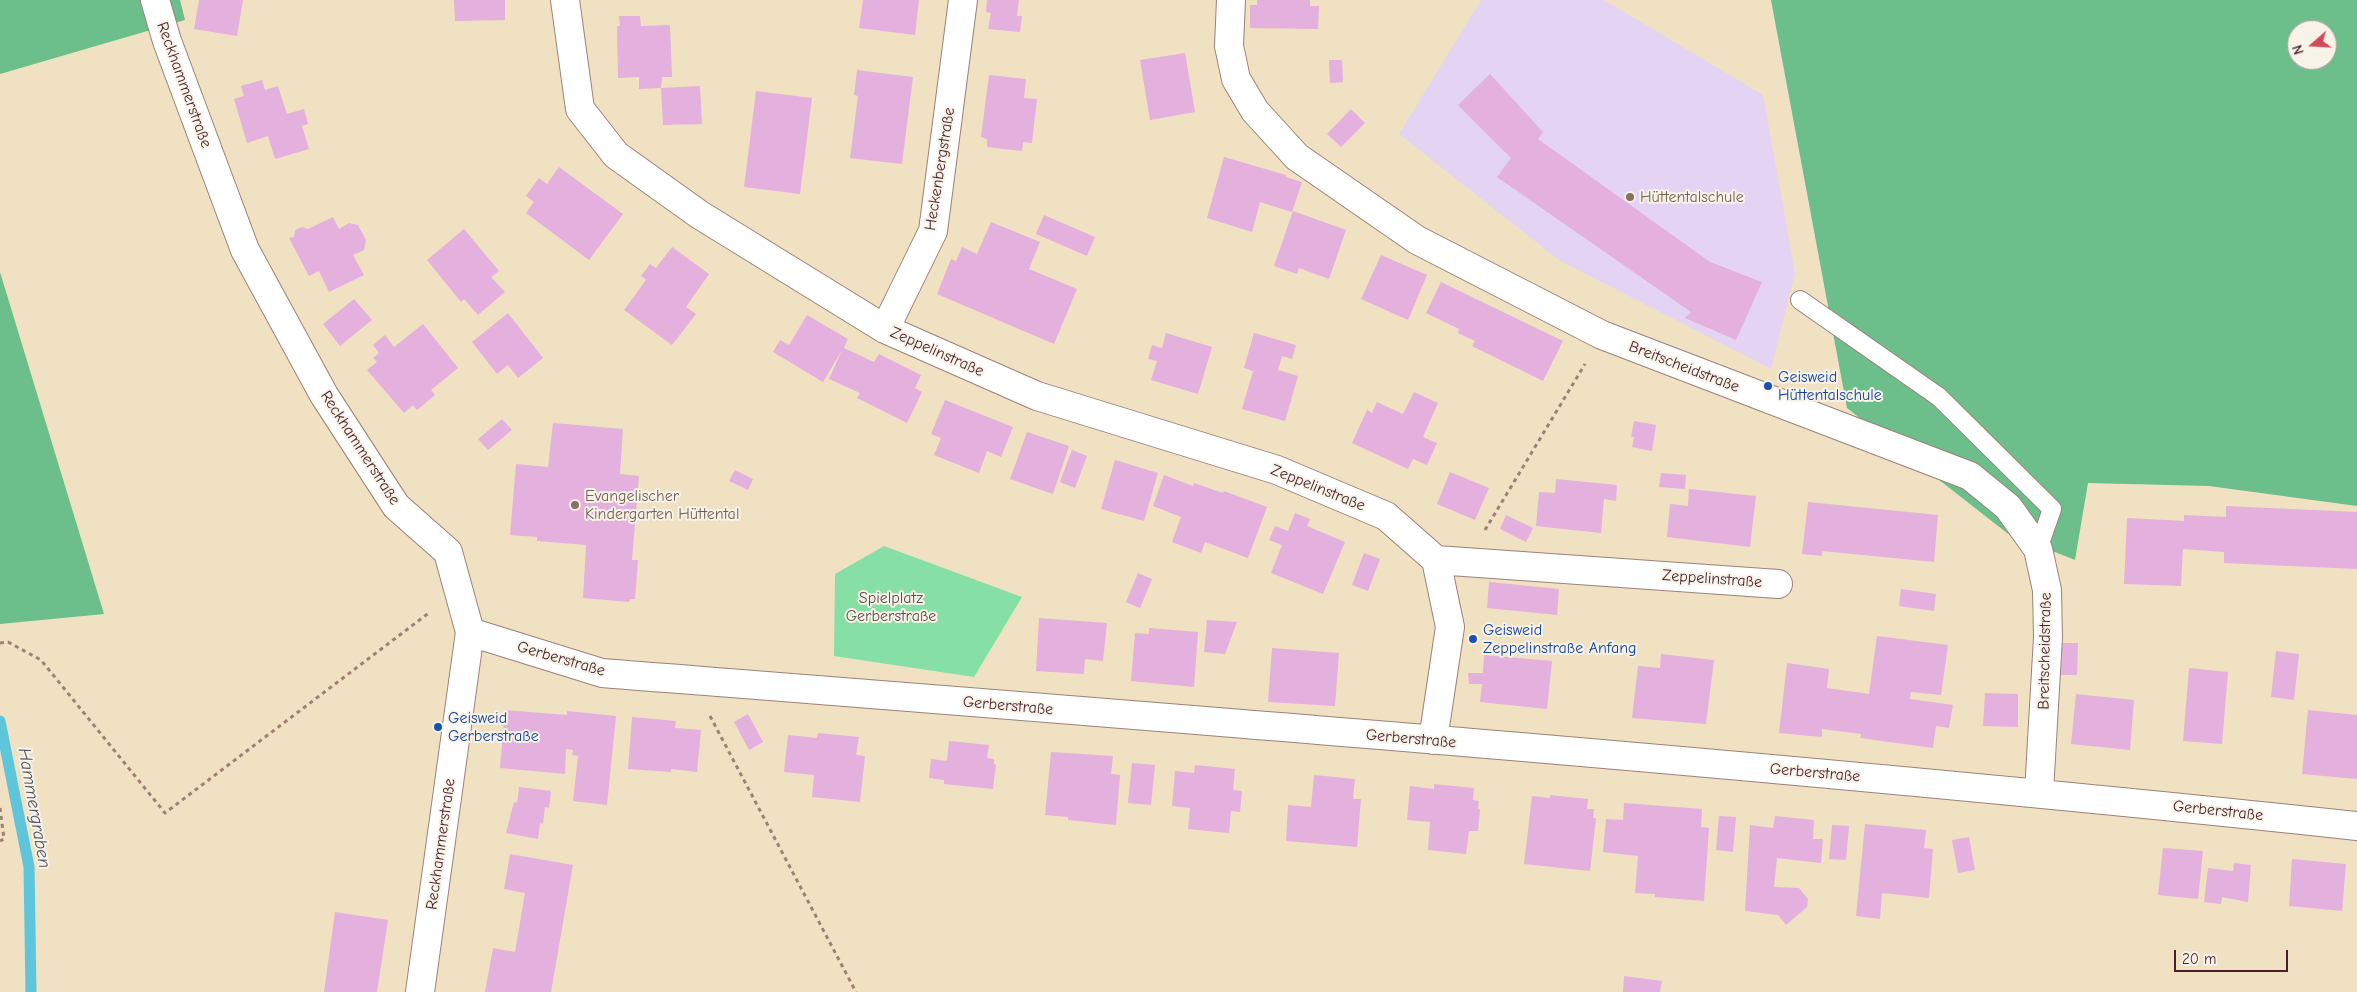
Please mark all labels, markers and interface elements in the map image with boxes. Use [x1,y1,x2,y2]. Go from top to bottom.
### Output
street label: Reckhammerstraße [152,19,216,151]
north arrow [2287,20,2337,70]
text: N [2289,43,2308,57]
street label: Heckenbergstraße [921,106,959,232]
place label: Hüttentalschule [1640,187,1744,207]
marker: Hüttentalschule [1624,191,1636,203]
street label: Zeppelinstraße [887,323,987,381]
street label: Breitscheidstraße [1626,337,1742,397]
place label: Geisweid Hüttentalschule [1778,367,1882,405]
marker: Geisweid Hüttentalschule [1762,380,1774,392]
street label: Reckhammerstraße [316,387,404,509]
street label: Zeppelinstraße [1268,460,1368,516]
place label: Evangelischer Kindergarten Hüttental [585,486,739,524]
marker: Evangelischer Kindergarten Hüttental [569,499,581,511]
street label: Zeppelinstraße [1661,566,1763,592]
park label: Spielplatz Gerberstraße [846,588,936,626]
street label: Breitscheidstraße [2034,592,2056,710]
place label: Geisweid Zeppelinstraße Anfang [1483,620,1637,658]
marker: Geisweid Zeppelinstraße Anfang [1467,633,1479,645]
street label: Gerberstraße [515,637,607,681]
street label: Gerberstraße [962,692,1054,720]
place label: Geisweid Gerberstraße [448,708,539,746]
marker: Geisweid Gerberstraße [432,721,444,733]
street label: Gerberstraße [1365,725,1457,753]
water label: Hammergraben [13,746,55,870]
street label: Gerberstraße [1769,759,1861,787]
street label: Reckhammerstraße [422,777,460,911]
street label: Gerberstraße [2172,797,2264,825]
scale bar [2177,940,2291,972]
text: 20 m [2182,950,2216,968]

